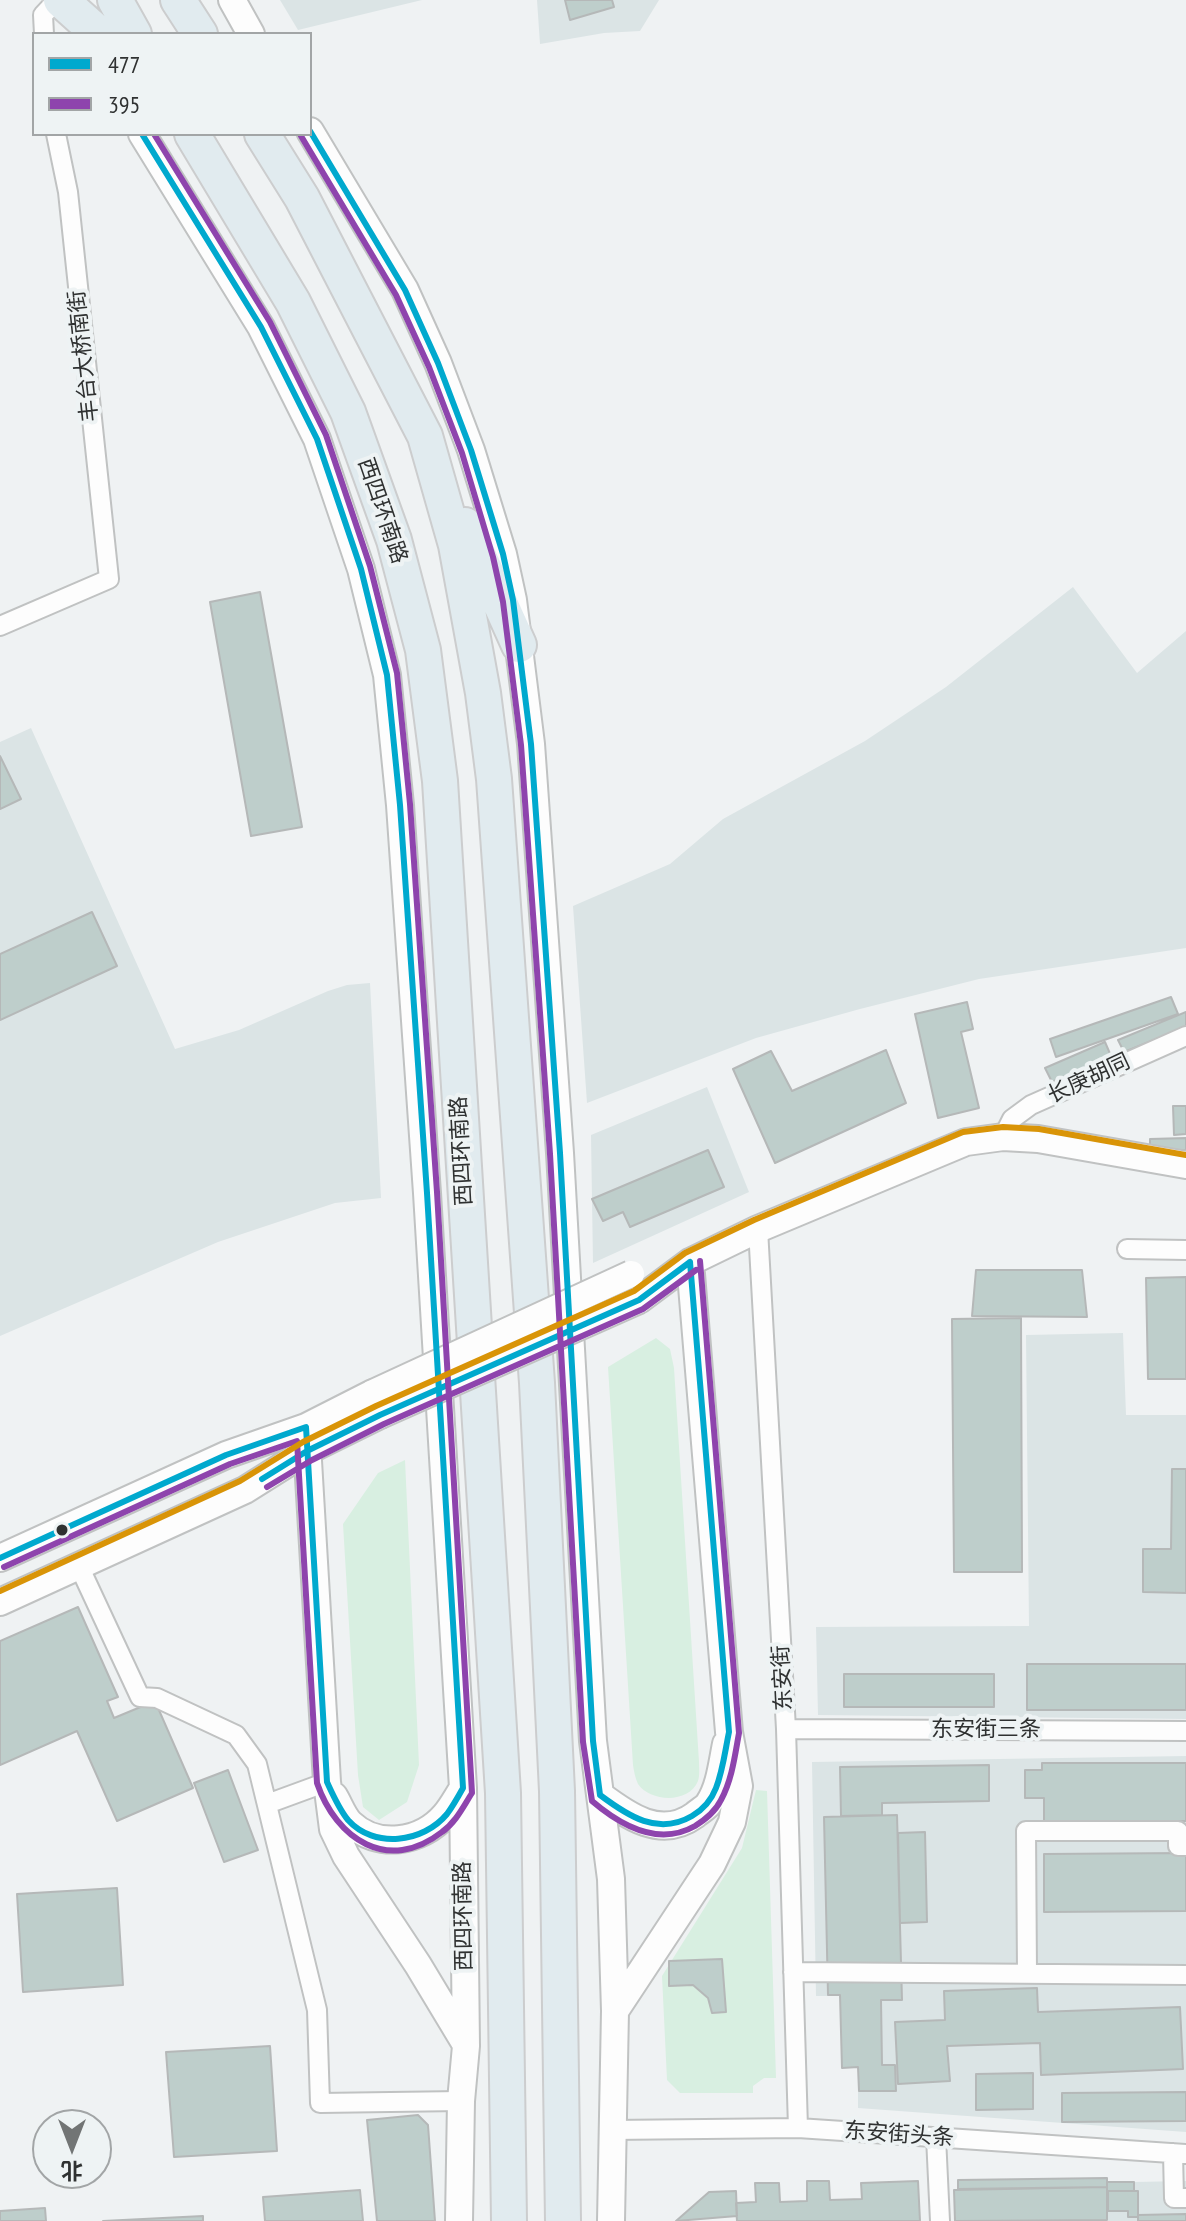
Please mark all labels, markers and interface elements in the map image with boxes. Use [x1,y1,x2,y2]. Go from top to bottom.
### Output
legend [32,32,312,136]
text: 477 [108,49,140,80]
text: 395 [108,89,140,120]
street label: 丰台大桥南街 [64,289,104,423]
street label: 西四环南路 [352,455,412,567]
street label: 长庚胡同 [1044,1048,1134,1110]
street label: 西四环南路 [446,1095,478,1207]
unlabelled marker [54,1522,70,1538]
street label: 东安街 [768,1644,798,1712]
street label: 东安街三条 [931,1717,1041,1743]
street label: 西四环南路 [450,1861,478,1971]
north arrow [32,2109,112,2189]
street label: 东安街头条 [843,2118,955,2152]
text: 北 [61,2157,83,2185]

